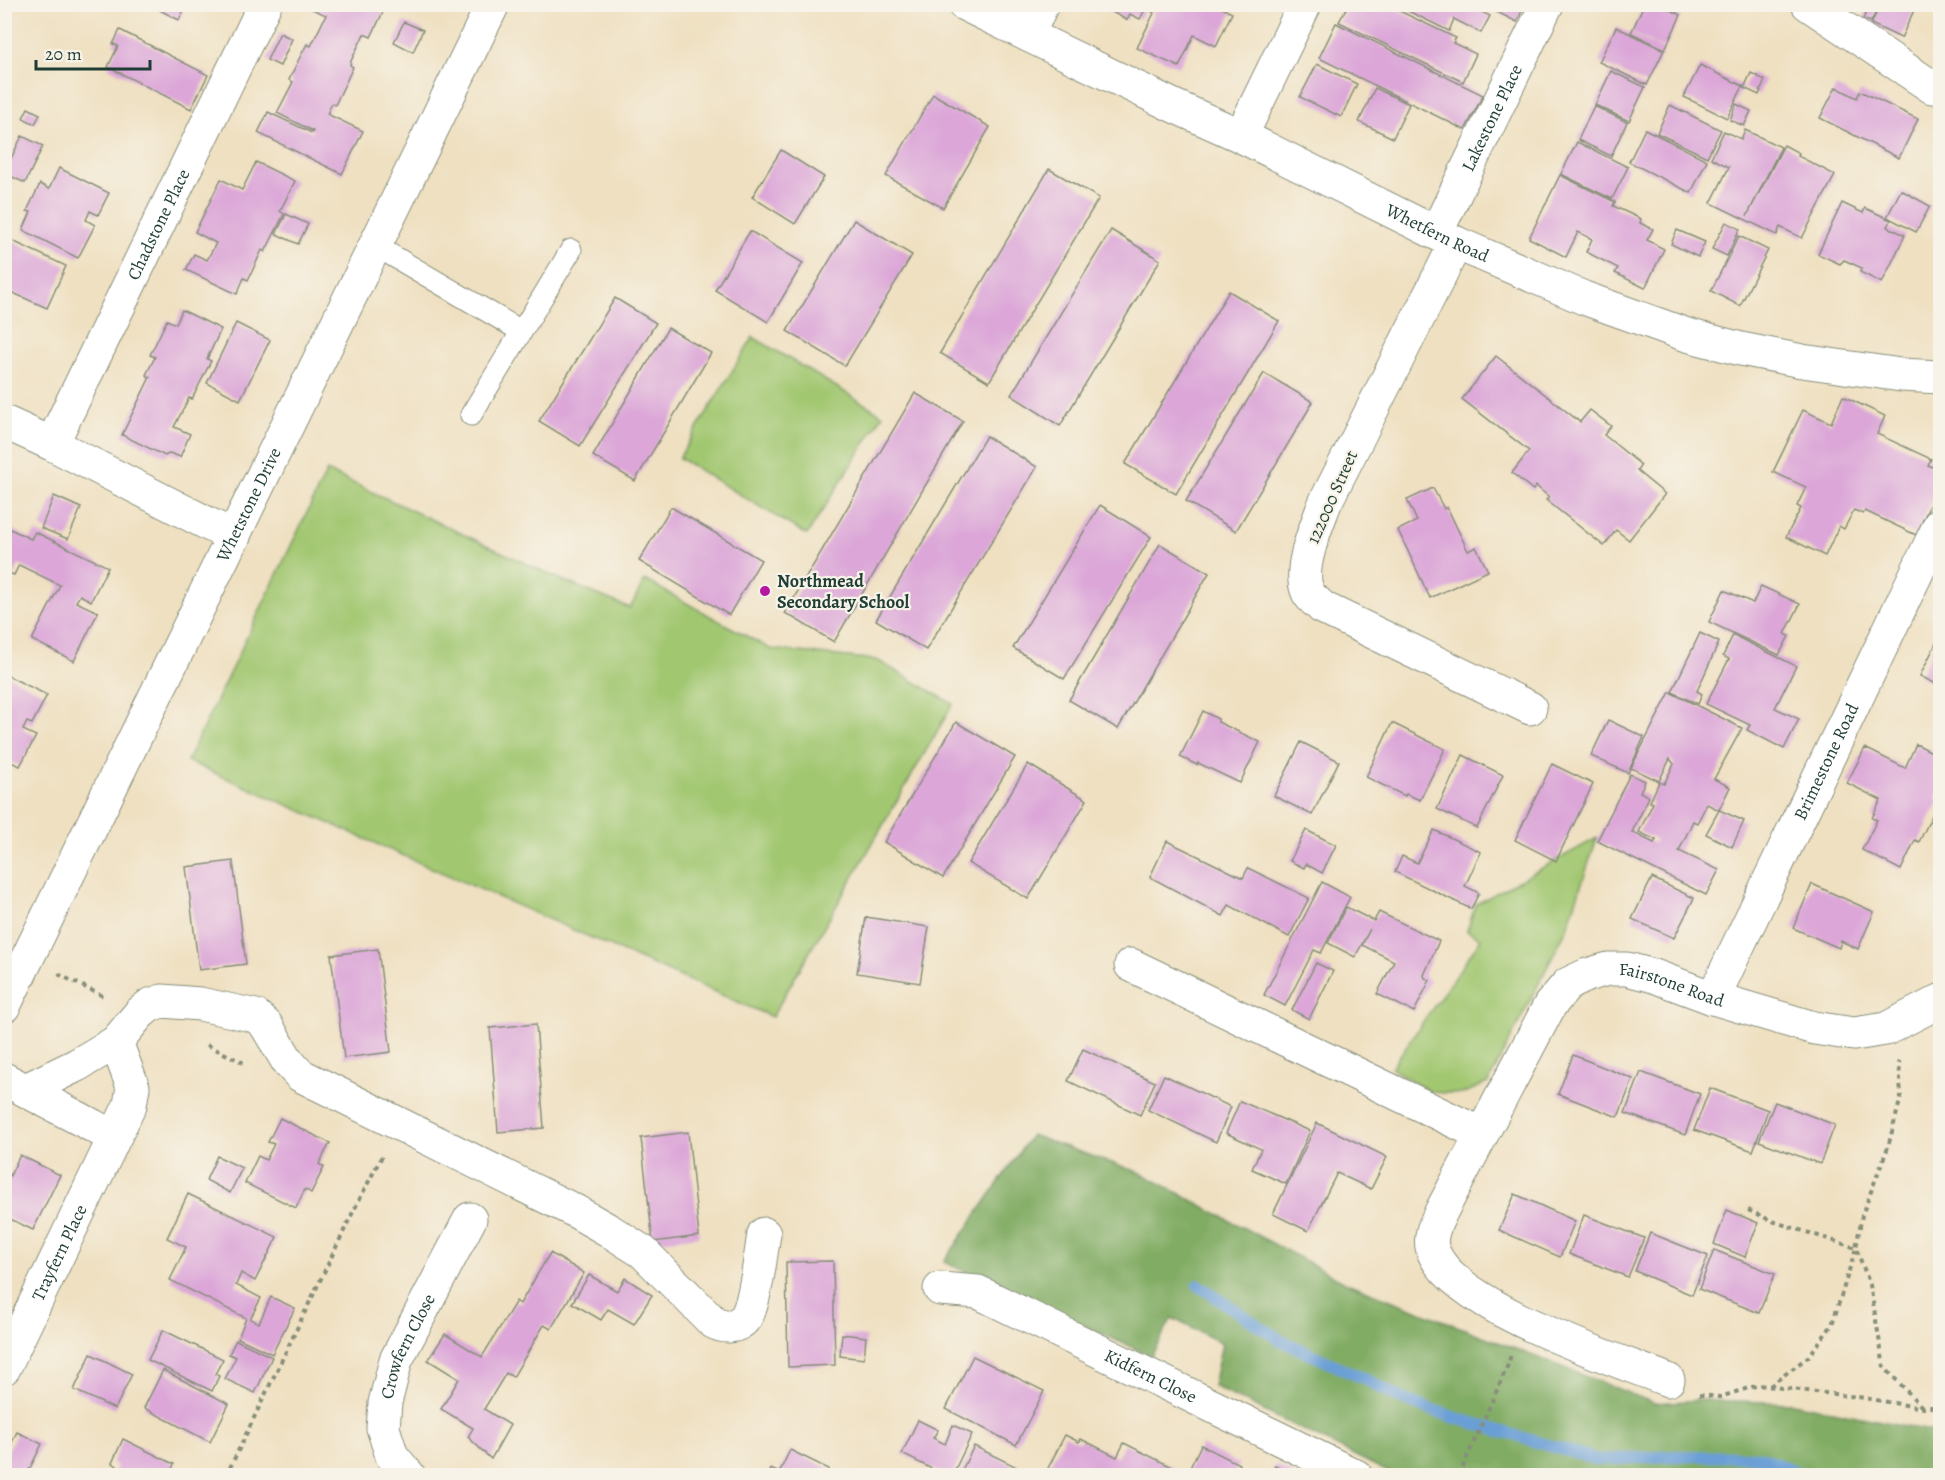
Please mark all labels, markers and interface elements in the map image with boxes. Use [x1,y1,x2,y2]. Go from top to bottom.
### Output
scale bar [36,33,150,71]
text: 20 m [45,42,82,66]
street label: Lakestone Place [1456,60,1528,175]
street label: Chadstone Place [121,165,195,284]
street label: Whetfern Road [1381,198,1493,268]
street label: Whetstone Drive [210,443,287,567]
street label: 122000 Street [1301,446,1363,548]
place label: Northmead Secondary School [777,569,910,614]
marker: Northmead Secondary School [758,584,772,598]
street label: Brimestone Road [1788,699,1865,824]
street label: Fairstone Road [1619,957,1727,1013]
street label: Trayfern Place [26,1200,93,1305]
street label: Crowfern Close [375,1289,441,1401]
street label: Kidfern Close [1100,1343,1201,1409]

